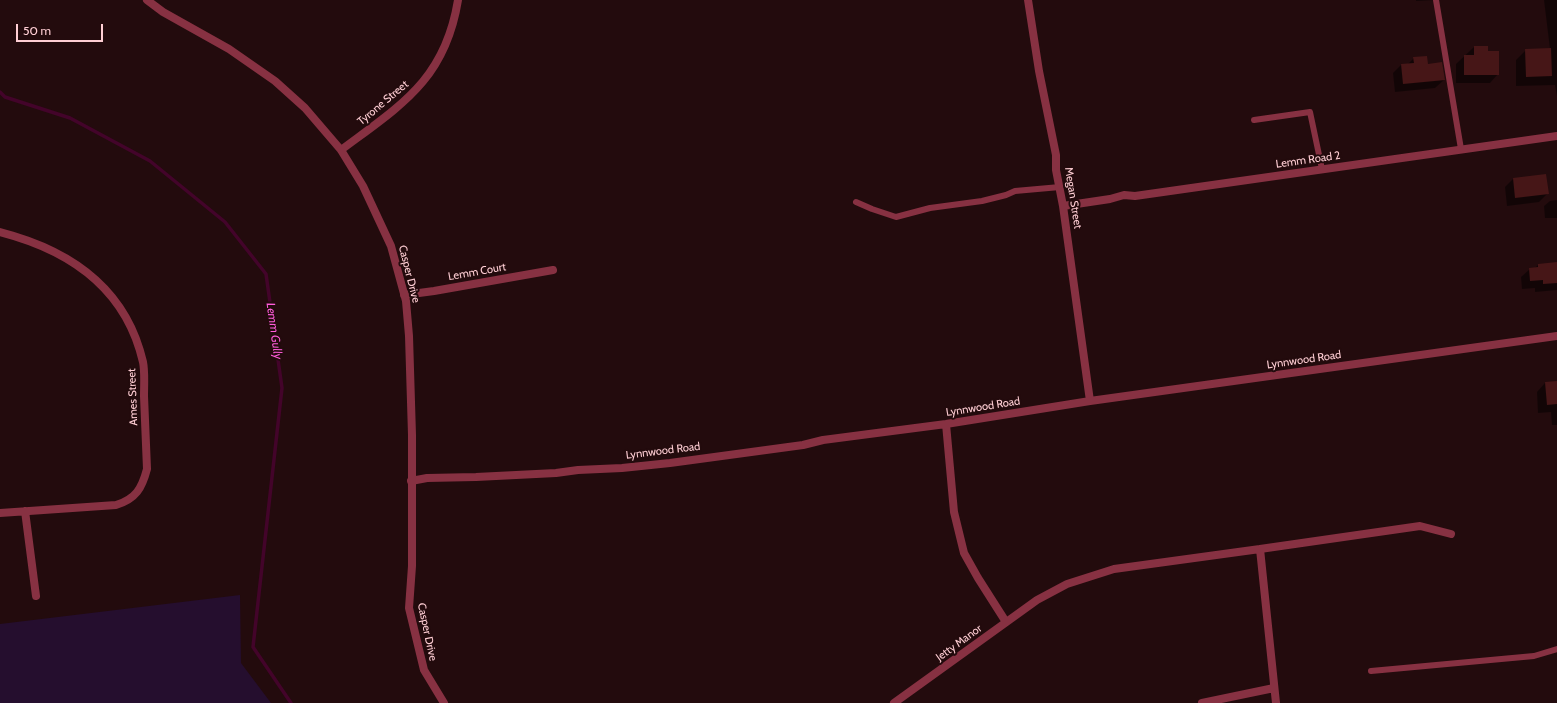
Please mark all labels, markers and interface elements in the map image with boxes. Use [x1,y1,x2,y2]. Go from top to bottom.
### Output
scale bar [18,16,105,42]
text: 50 m [23,23,51,38]
street label: Tyrone Street [355,78,411,128]
street label: Lemm Road 2 [1275,149,1341,171]
street label: Megan Street [1062,166,1084,230]
street label: Casper Drive [395,244,423,304]
street label: Lemm Court [447,260,507,284]
water label: Lemm Gully [263,302,285,360]
street label: Lynnwood Road [1266,348,1342,372]
street label: Ames Street [125,368,141,426]
street label: Lynnwood Road [945,395,1021,419]
street label: Lynnwood Road [625,440,701,462]
street label: Casper Drive [414,602,440,662]
street label: Jetty Manor [933,622,985,664]

